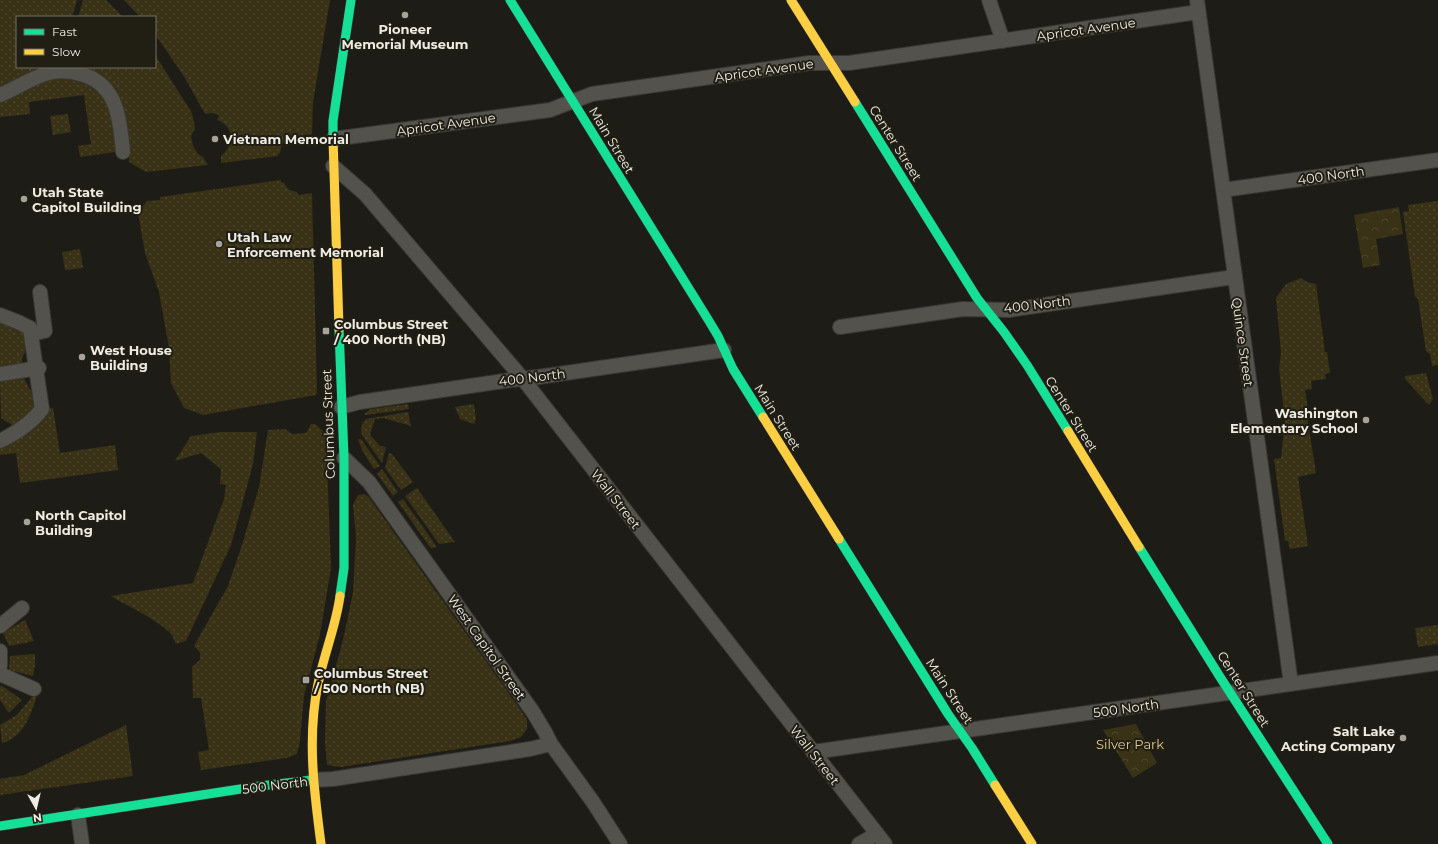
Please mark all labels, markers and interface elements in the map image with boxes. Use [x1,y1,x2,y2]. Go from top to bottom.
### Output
marker: Pioneer Memorial Museum [400,10,410,20]
street label: Apricot Avenue [1035,14,1137,44]
legend [16,16,156,68]
place label: Pioneer Memorial Museum [342,21,468,52]
text: Fast [52,24,77,39]
text: Slow [52,44,81,59]
street label: Apricot Avenue [713,55,815,85]
street label: Center Street [866,102,926,184]
street label: Main Street [586,104,638,176]
street label: Apricot Avenue [395,109,497,139]
place label: Vietnam Memorial [222,131,349,147]
marker: Vietnam Memorial [210,134,220,144]
street label: 400 North [1297,162,1365,188]
place label: Utah State Capitol Building [32,184,142,215]
marker: Utah State Capitol Building [19,194,29,204]
place label: Utah Law Enforcement Memorial [227,229,384,260]
marker: Utah Law Enforcement Memorial [214,239,224,249]
street label: 400 North [1003,292,1071,316]
street label: Quince Street [1229,296,1257,388]
place label: Columbus Street / 400 North (NB) [333,316,448,347]
marker: Columbus Street / 400 North (NB) [321,326,331,336]
place label: West House Building [90,342,172,373]
marker: West House Building [77,352,87,362]
street label: 400 North [498,365,566,389]
street label: Columbus Street [318,369,338,479]
street label: Center Street [1042,373,1102,455]
street label: Main Street [751,381,805,453]
place label: Washington Elementary School [1230,405,1358,436]
marker: Washington Elementary School [1361,415,1371,425]
street label: Wall Street [588,466,644,532]
place label: North Capitol Building [35,507,126,538]
marker: North Capitol Building [22,517,32,527]
street label: West Capitol Street [445,591,529,703]
street label: Center Street [1214,648,1274,730]
street label: Main Street [923,655,977,727]
place label: Columbus Street / 500 North (NB) [313,665,428,696]
marker: Columbus Street / 500 North (NB) [301,675,311,685]
street label: 500 North [1092,695,1160,721]
street label: Wall Street [787,722,843,788]
place label: Salt Lake Acting Company [1280,723,1395,754]
marker: Salt Lake Acting Company [1398,733,1408,743]
park label: Silver Park [1096,736,1164,752]
street label: 500 North [241,773,309,797]
north arrow [16,788,56,828]
text: N [32,810,43,825]

